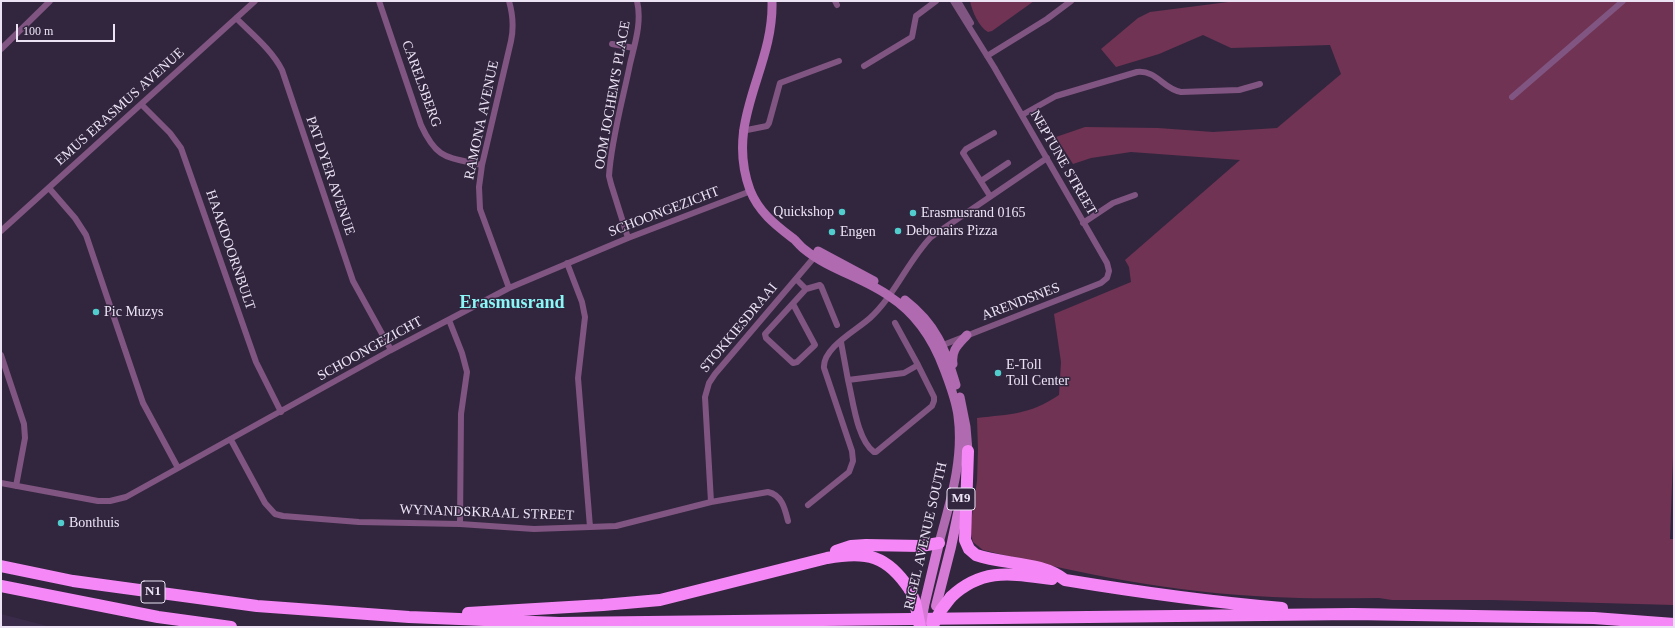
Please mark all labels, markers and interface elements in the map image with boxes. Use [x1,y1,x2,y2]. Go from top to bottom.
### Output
scale bar [18,16,117,42]
street label: OOM JOCHEM'S PLACE [592,20,634,170]
text: 100 m [23,24,53,38]
street label: CARELSBERG [398,38,444,130]
street label: EMUS ERASMUS AVENUE [52,45,188,169]
street label: RAMONA AVENUE [461,59,503,181]
street label: NEPTUNE STREET [1026,107,1100,219]
street label: PAT DYER AVENUE [302,114,358,238]
street label: SCHOONGEZICHT [606,183,722,241]
street label: HAAKDOORNBULT [202,188,258,312]
place label: Quickshop [773,204,834,220]
place label: Erasmusrand 0165 [921,205,1026,221]
marker: Quickshop [837,207,847,217]
marker: Erasmusrand 0165 [908,208,918,218]
place label: Debonairs Pizza [906,223,997,239]
place label: Engen [840,224,876,240]
marker: Debonairs Pizza [893,226,903,236]
marker: Engen [827,227,837,237]
street label: ARENDSNES [980,279,1062,325]
street label: STOKKIESDRAAI [697,280,781,376]
district label: Erasmusrand [459,292,565,314]
place label: Pic Muzys [104,304,164,320]
marker: Pic Muzys [91,307,101,317]
street label: SCHOONGEZICHT [315,313,425,385]
place label: E-Toll Toll Center [1006,357,1069,390]
marker: E-Toll Toll Center [993,368,1003,378]
street label: RIGEL AVENUE SOUTH [901,461,951,611]
road number: M9 [947,488,975,510]
street label: WYNANDSKRAAL STREET [399,502,575,524]
place label: Bonthuis [69,515,120,531]
marker: Bonthuis [56,518,66,528]
road number: N1 [141,581,165,603]

